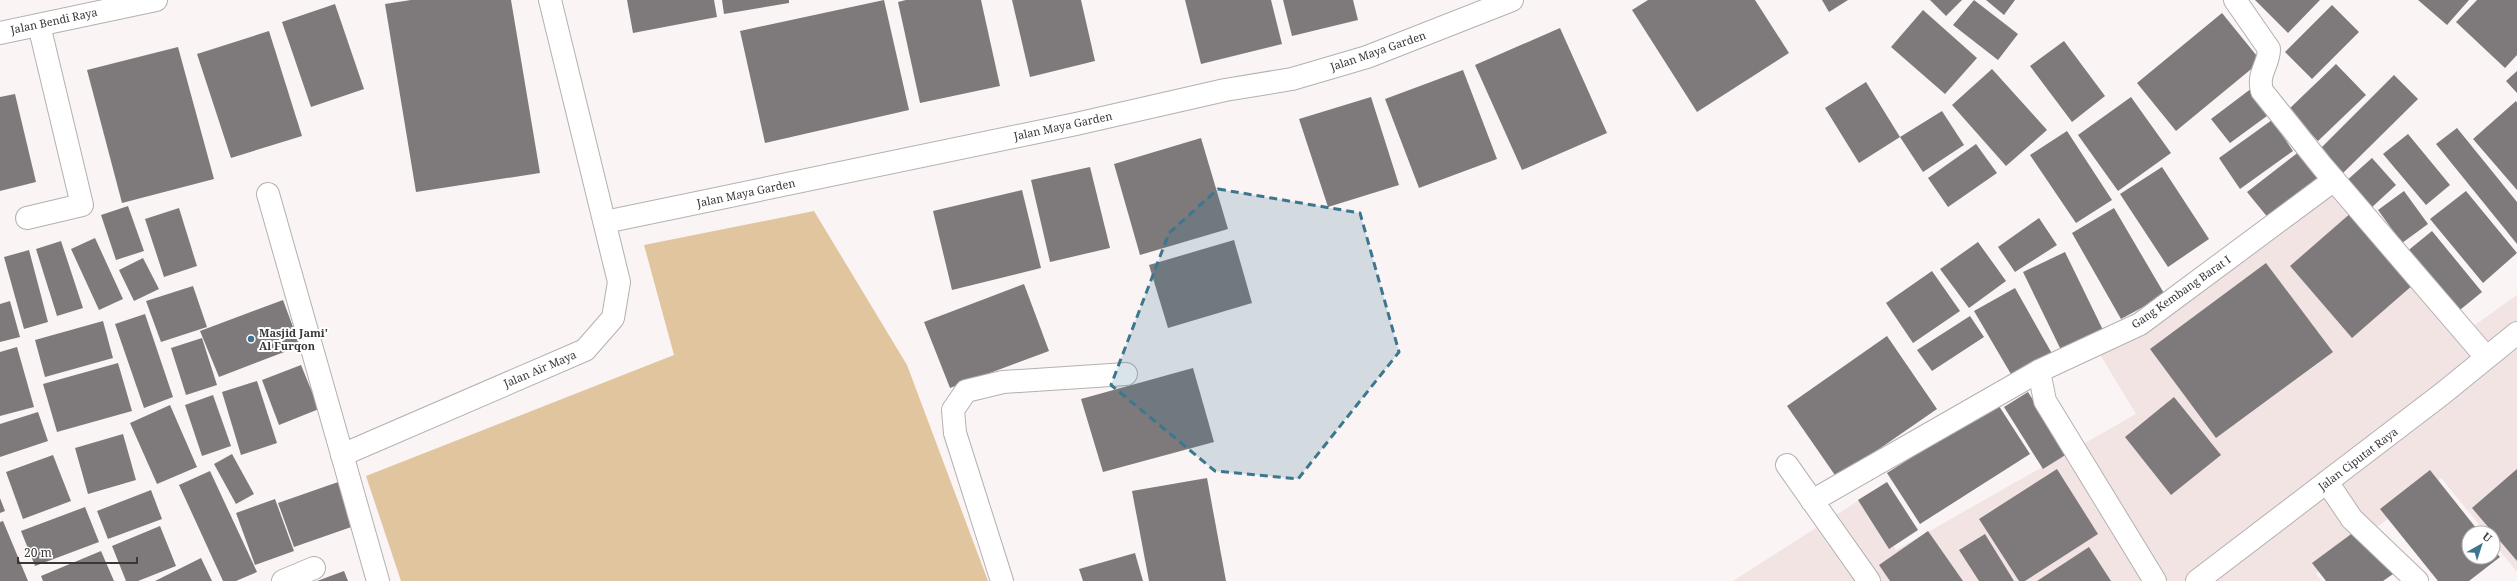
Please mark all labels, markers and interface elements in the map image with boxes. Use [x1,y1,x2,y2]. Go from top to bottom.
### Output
street label: Jalan Bendi Raya [8,4,99,37]
street label: Jalan Maya Garden [1327,27,1428,74]
street label: Jalan Maya Garden [1011,108,1113,143]
street label: Jalan Maya Garden [694,175,796,210]
street label: Gang Kembang Barat I [2128,252,2233,332]
place label: Masjid Jami' Al Furqon [259,325,328,353]
marker: Masjid Jami' Al Furqon [246,334,256,344]
street label: Jalan Air Maya [500,346,578,391]
street label: Jalan Ciputat Raya [2314,424,2401,494]
north arrow [2461,525,2501,565]
text: U [2480,528,2496,546]
scale bar [18,539,137,565]
text: 20 m [24,544,52,561]

